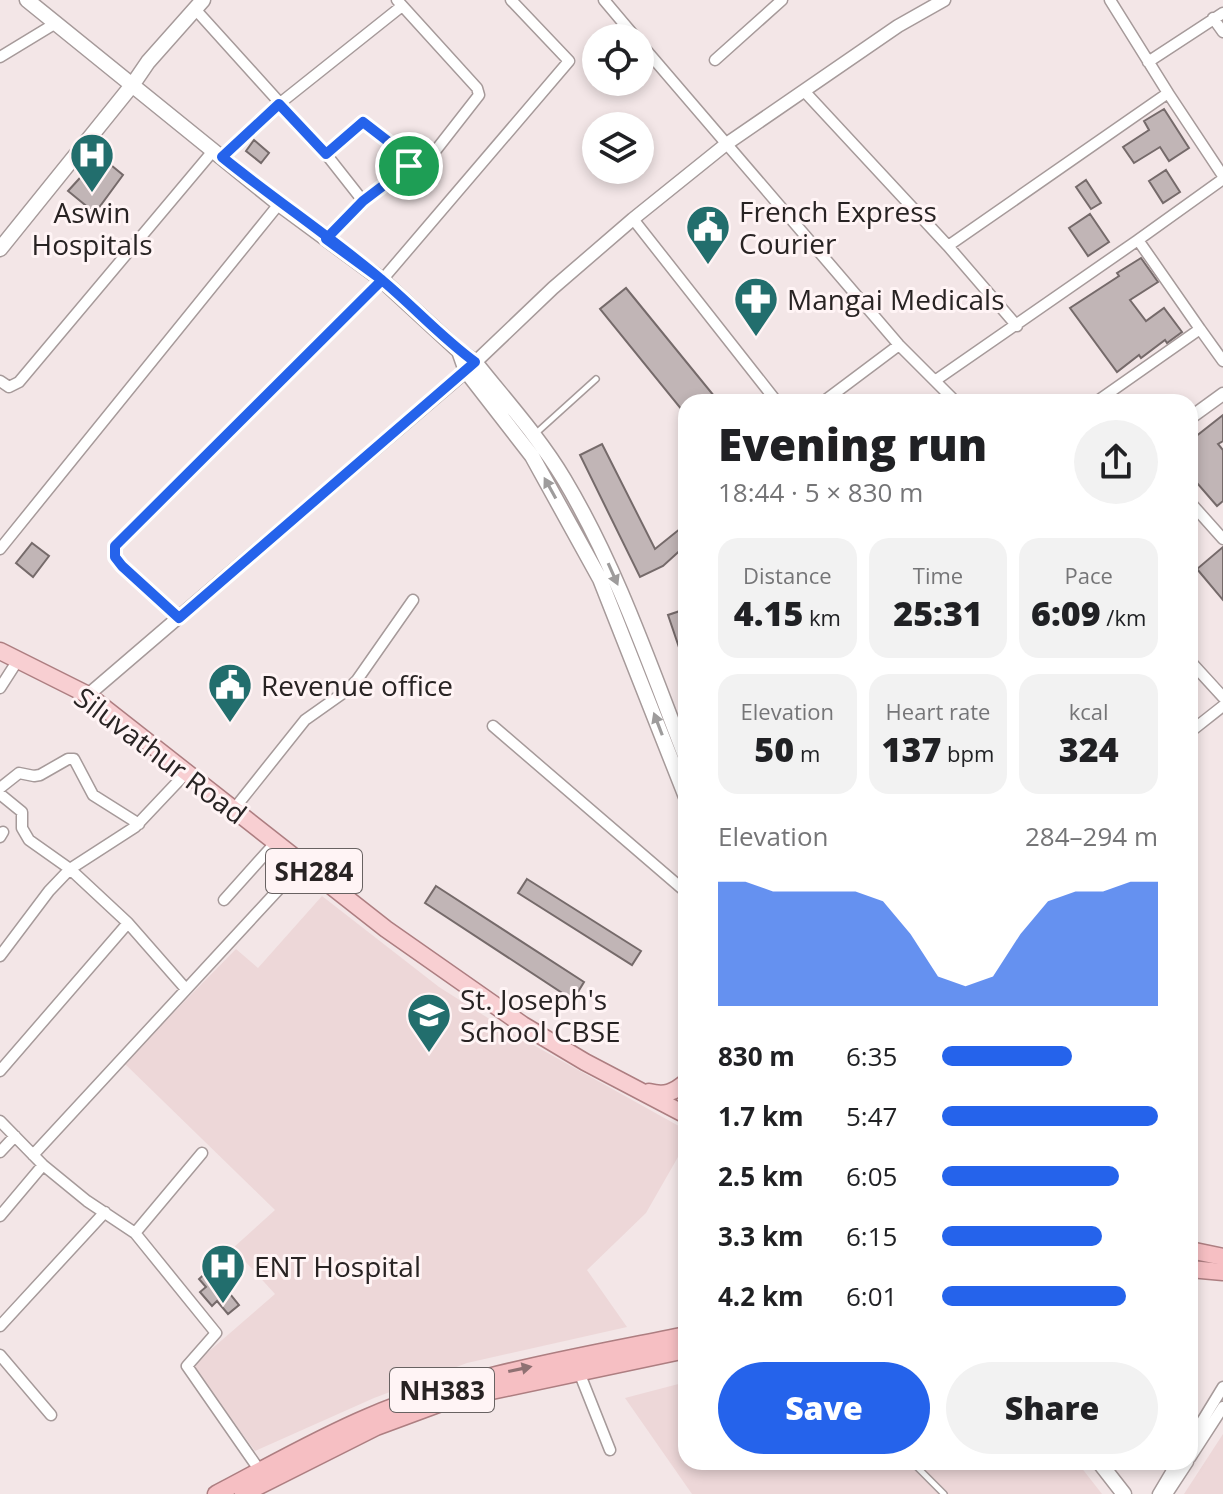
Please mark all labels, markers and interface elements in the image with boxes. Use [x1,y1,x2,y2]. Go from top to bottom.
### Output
map controls [582,24,654,184]
button: locate [582,24,654,96]
button: layers [582,112,654,184]
hospital icon: Aswin Hospitals [68,131,116,194]
pin [375,132,443,200]
icon: arrive [387,144,431,188]
place label: French Express Courier [739,192,937,262]
place label: Aswin Hospitals [32,193,152,263]
public building icon: French Express Courier [684,203,732,266]
pharmacy icon: Mangai Medicals [732,275,780,338]
place label: Mangai Medicals [787,280,1005,318]
text: Evening run [718,414,987,474]
button: share [1074,420,1158,504]
text: 18:44 · 5 × 830 m [718,474,923,510]
one-way arrow [543,477,556,500]
text: Distance [743,560,832,590]
text: Time [913,560,963,590]
text: Pace [1064,560,1113,590]
one-way arrow [607,562,620,586]
text: 4.15 [734,590,803,636]
text: 25:31 [893,590,983,636]
text: 6:09 [1031,590,1101,636]
text: km [803,602,841,632]
text: /km [1101,602,1146,632]
public building icon: Revenue office [206,661,254,724]
place label: Revenue office [261,666,453,704]
street label: Siluvathur Road [67,678,255,832]
text: Elevation [741,696,834,726]
text: Heart rate [886,696,990,726]
text: kcal [1069,696,1109,726]
one-way arrow [651,712,664,736]
text: 50 [754,726,794,772]
text: 137 [882,726,941,772]
text: 324 [1059,726,1119,772]
text: m [794,738,820,768]
text: bpm [941,738,994,768]
text: Elevation [718,818,828,854]
text: 284–294 m [1025,818,1158,854]
road number: SH284 [266,849,362,893]
place label: St. Joseph's School CBSE [460,980,621,1050]
school or university icon: St. Joseph's School CBSE [405,991,453,1054]
text: 830 m [718,1038,795,1074]
text: 6:35 [846,1038,897,1074]
text: 1.7 km [718,1098,804,1134]
text: 5:47 [846,1098,897,1134]
text: 2.5 km [718,1158,804,1194]
text: 6:05 [846,1158,897,1194]
text: 3.3 km [718,1218,804,1254]
text: 6:15 [846,1218,897,1254]
hospital icon: ENT Hospital [199,1242,247,1305]
place label: ENT Hospital [254,1247,421,1285]
text: 4.2 km [718,1278,804,1314]
text: 6:01 [846,1278,897,1314]
one-way arrow [507,1362,532,1375]
button: Save [718,1362,930,1454]
button: Share [946,1362,1158,1454]
road number: NH383 [390,1368,494,1412]

